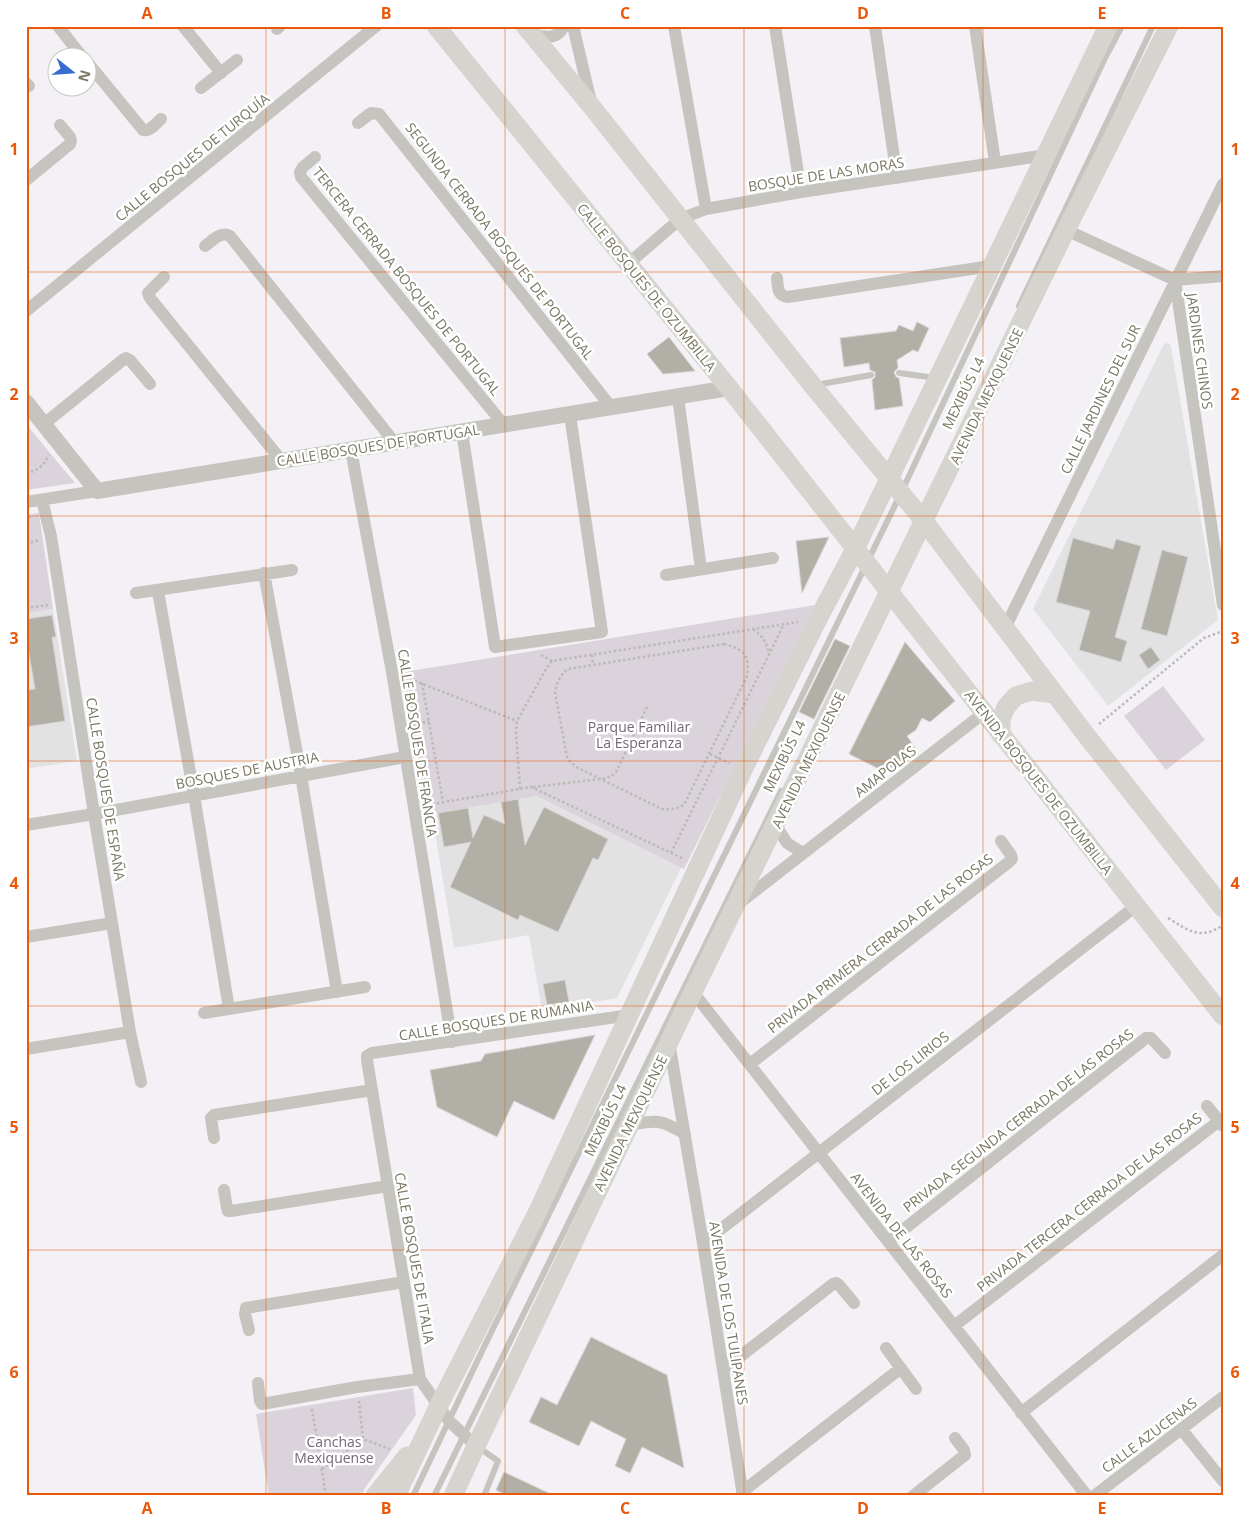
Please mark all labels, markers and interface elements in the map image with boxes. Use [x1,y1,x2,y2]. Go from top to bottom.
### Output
text: A [141,2,153,24]
text: B [381,2,391,24]
text: C [620,2,630,24]
text: D [857,2,869,24]
text: E [1098,2,1107,24]
north arrow [48,48,98,98]
text: N [74,68,96,84]
street label: CALLE BOSQUES DE TURQUÍA [111,89,273,225]
street label: SEGUNDA CERRADA BOSQUES DE PORTUGAL [401,119,599,363]
text: 1 [9,138,19,160]
text: 1 [1230,138,1240,160]
street label: BOSQUE DE LAS MORAS [747,152,905,196]
street label: TERCERA CERRADA BOSQUES DE PORTUGAL [309,163,505,399]
street label: CALLE BOSQUES DE OZUMBILLA [573,199,721,375]
street label: JARDINES CHINOS [1182,290,1218,410]
street label: CALLE JARDINES DEL SUR [1056,321,1145,477]
street label: AVENIDA MEXIQUENSE [945,325,1027,467]
street label: MEXIBÚS L4 [937,354,989,432]
text: 2 [9,383,19,405]
text: 2 [1230,383,1240,405]
street label: CALLE BOSQUES DE PORTUGAL [275,420,481,470]
text: 3 [9,627,19,649]
text: 3 [1230,627,1240,649]
street label: CALLE BOSQUES DE FRANCIA [394,648,442,838]
street label: AVENIDA BOSQUES DE OZUMBILLA [961,686,1117,878]
street label: AVENIDA MEXIQUENSE [767,689,849,831]
street label: CALLE BOSQUES DE ESPAÑA [82,696,130,882]
park label: Parque Familiar La Esperanza [588,717,691,752]
street label: MEXIBÚS L4 [758,717,810,795]
street label: AMAPOLAS [850,741,920,801]
street label: BOSQUES DE AUSTRIA [174,747,320,793]
street label: PRIVADA PRIMERA CERRADA DE LAS ROSAS [763,849,997,1037]
text: 4 [9,872,19,894]
text: 4 [1230,872,1240,894]
street label: CALLE BOSQUES DE RUMANIA [397,995,595,1045]
street label: PRIVADA SEGUNDA CERRADA DE LAS ROSAS [899,1024,1137,1216]
street label: DE LOS LIRIOS [867,1027,953,1099]
street label: AVENIDA MEXIQUENSE [589,1052,671,1194]
street label: MEXIBÚS L4 [579,1081,631,1159]
street label: PRIVADA TERCERA CERRADA DE LAS ROSAS [972,1108,1206,1296]
text: 5 [9,1116,19,1138]
text: 5 [1230,1116,1240,1138]
street label: AVENIDA DE LAS ROSAS [847,1168,957,1302]
street label: CALLE BOSQUES DE ITALIA [391,1171,439,1345]
street label: AVENIDA DE LOS TULIPANES [705,1220,753,1406]
text: 6 [9,1361,19,1383]
text: 6 [1230,1361,1240,1383]
street label: CALLE AZUCENAS [1098,1393,1200,1477]
park label: Canchas Mexiquense [294,1432,374,1467]
text: A [141,1497,153,1519]
text: B [381,1497,391,1519]
text: C [620,1497,630,1519]
text: D [857,1497,869,1519]
text: E [1098,1497,1107,1519]

